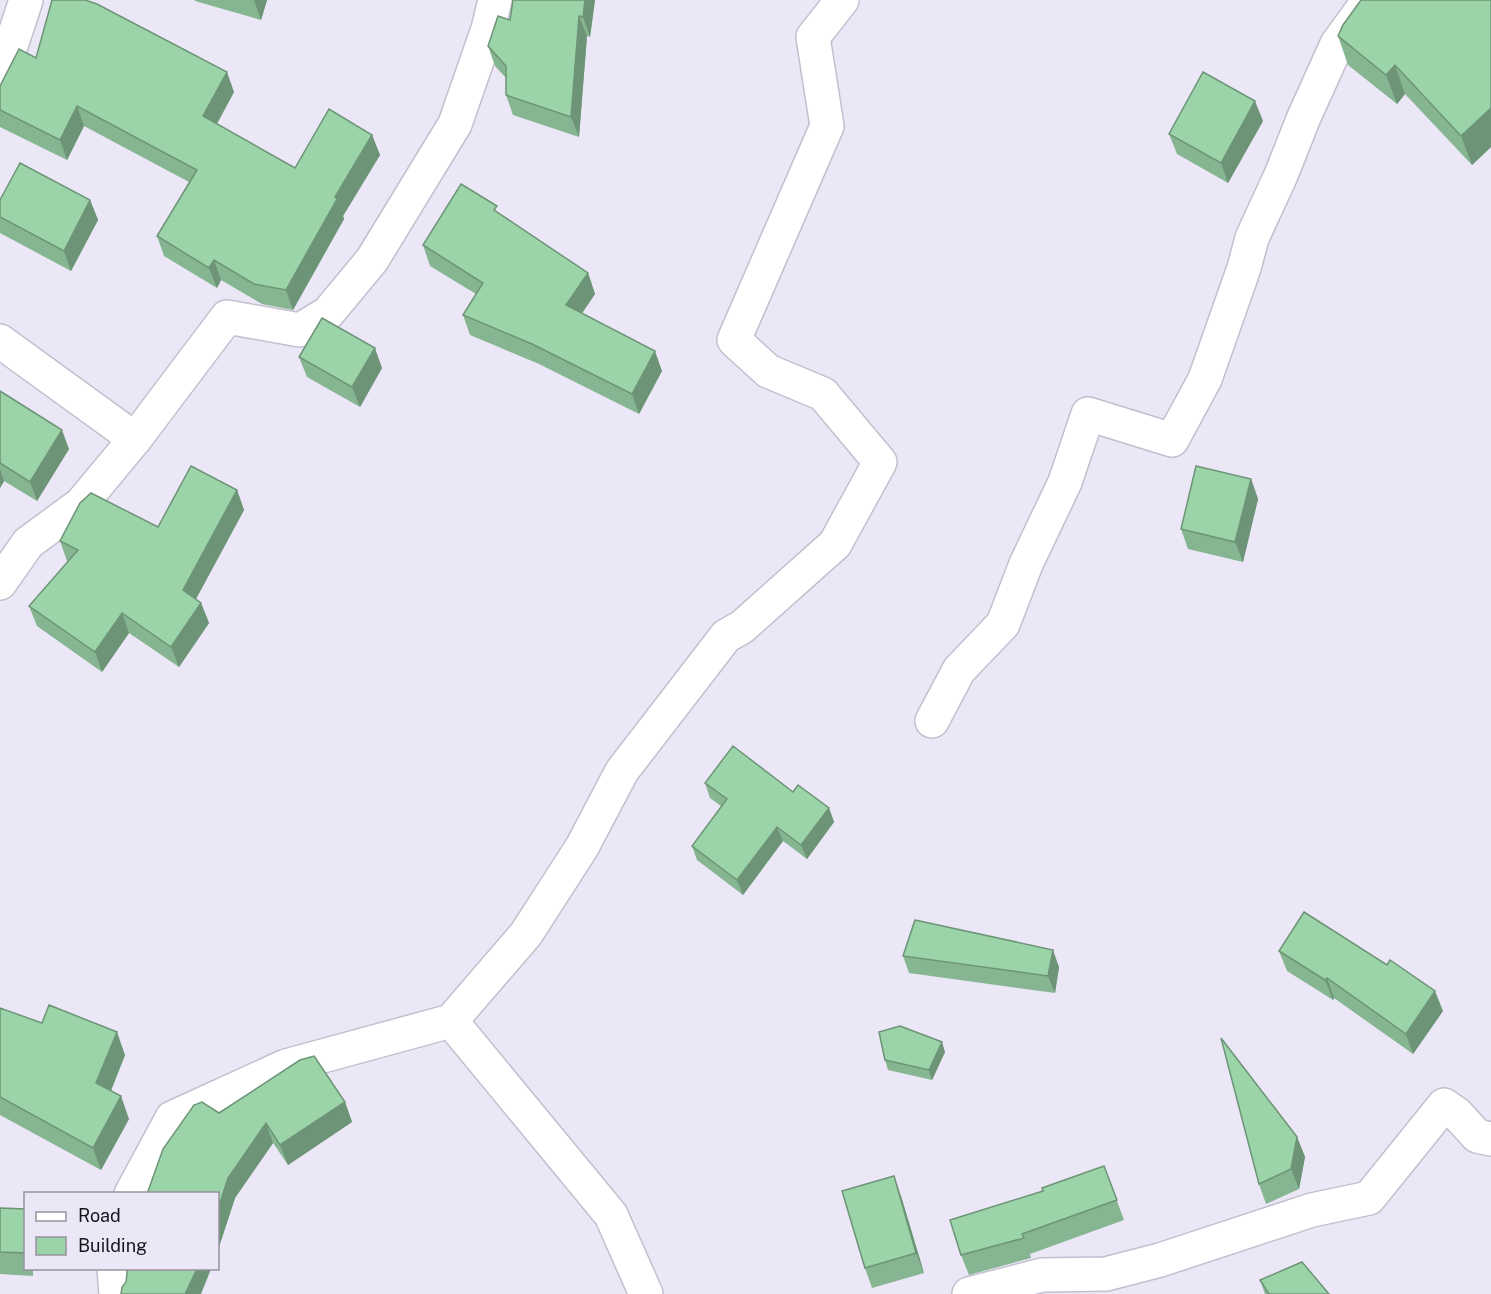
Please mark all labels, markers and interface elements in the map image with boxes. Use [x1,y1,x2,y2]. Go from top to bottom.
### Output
legend [24,1192,219,1270]
text: Road [78,1205,121,1226]
text: Building [78,1235,147,1256]

